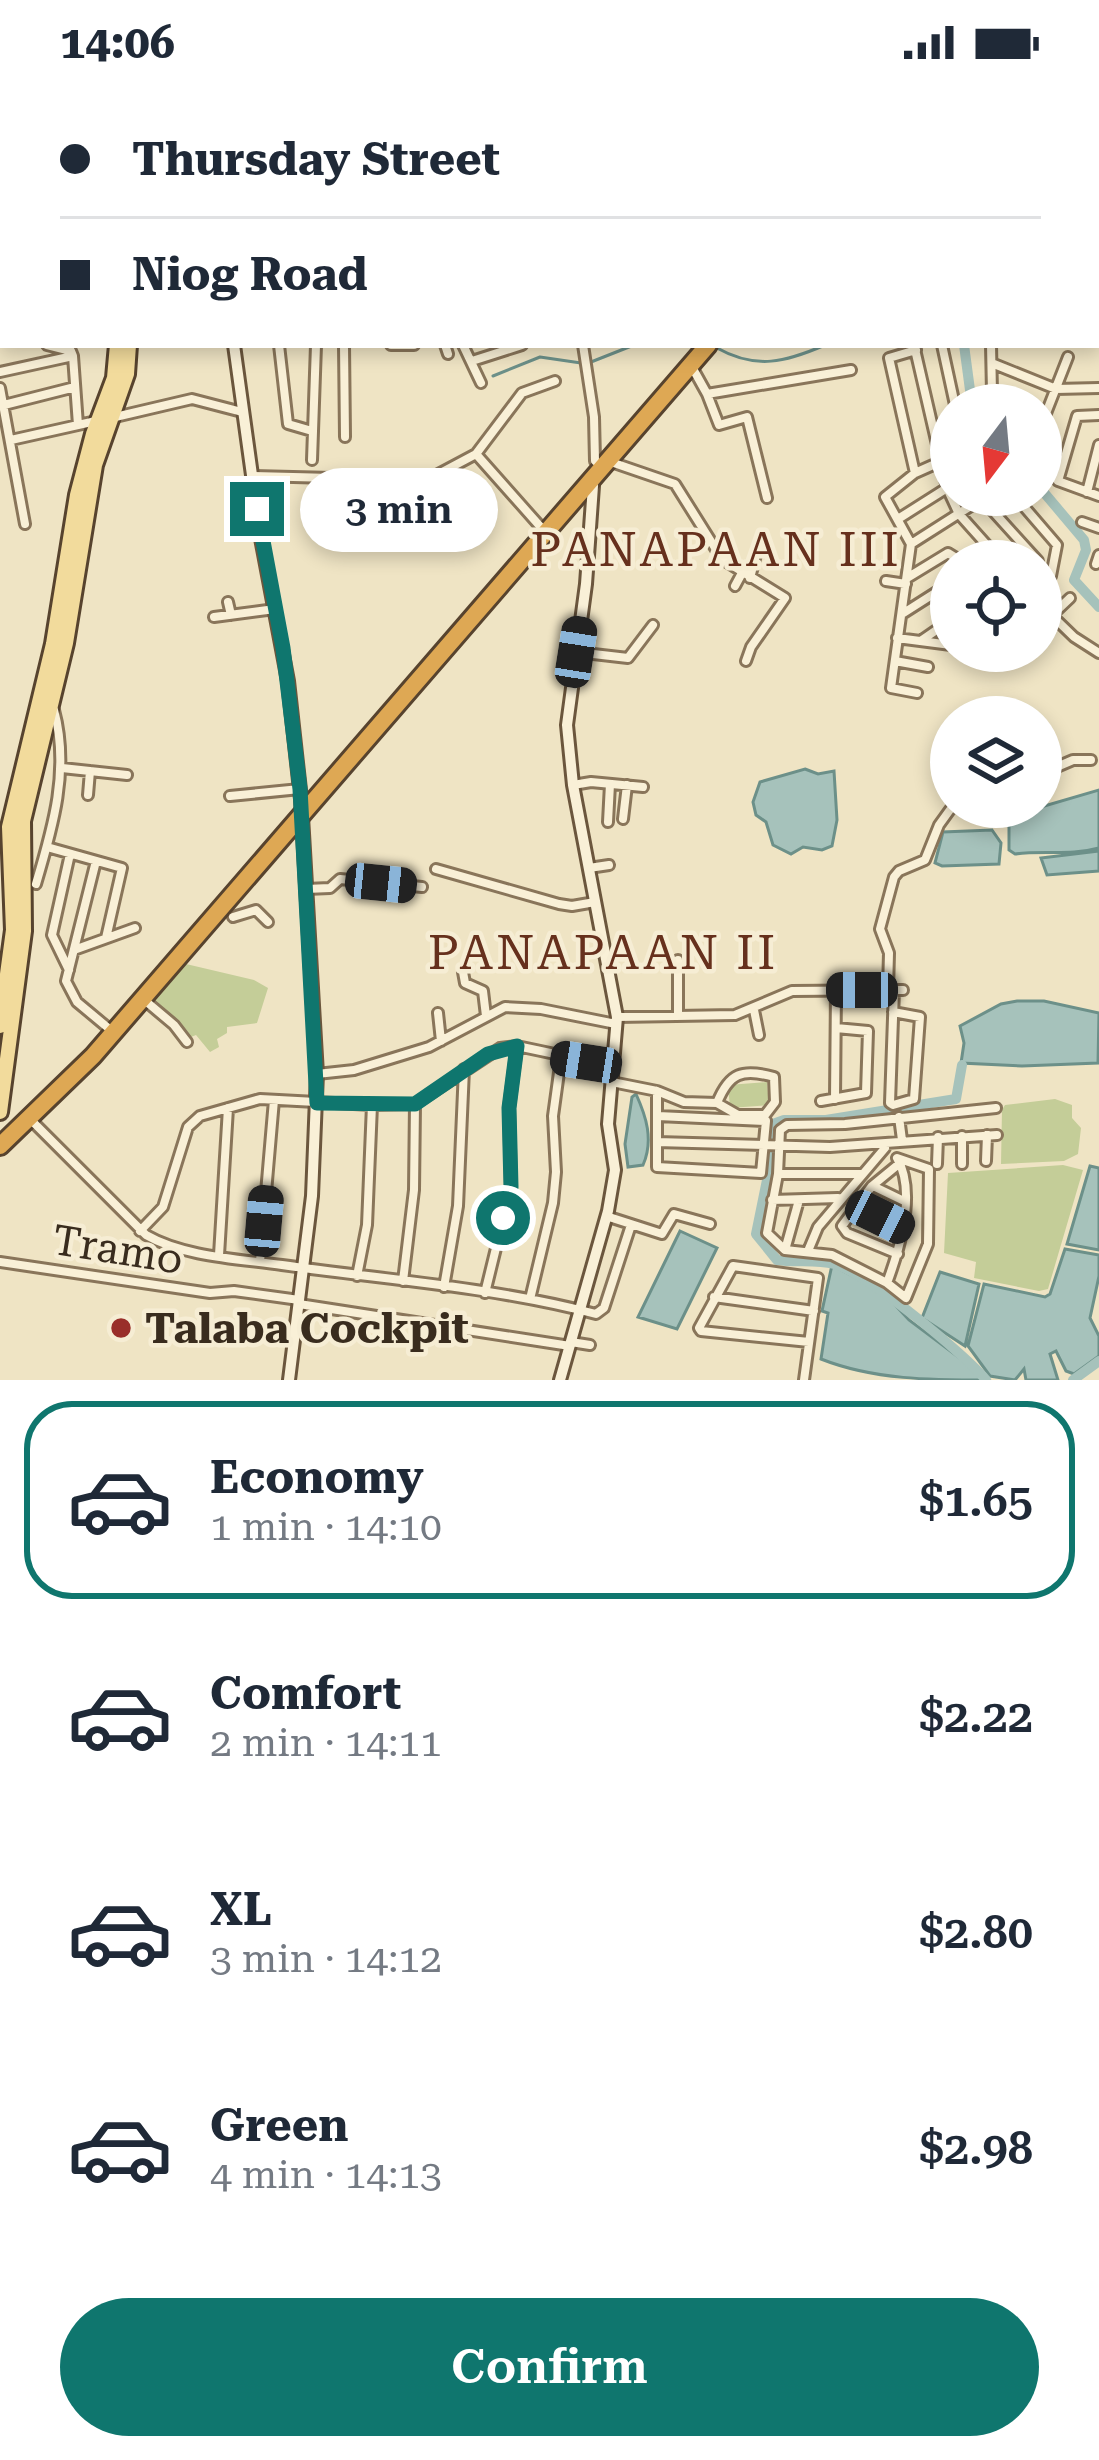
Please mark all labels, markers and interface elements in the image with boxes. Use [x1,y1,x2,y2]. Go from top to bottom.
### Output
text: 14:06 [60,16,175,69]
text: Thursday Street [132,133,500,186]
text: Niog Road [132,248,367,301]
north arrow [930,384,1062,516]
map controls [930,384,1062,828]
callout: 3 min [299,467,497,551]
route end [230,482,284,536]
text: 3 min [345,487,453,533]
district label: PANAPAAN III [530,522,902,578]
button: locate [930,540,1062,672]
car [553,614,599,690]
button: layers [930,696,1062,828]
car [343,861,419,905]
district label: PANAPAAN II [428,925,778,981]
car [826,972,898,1008]
car [548,1039,624,1085]
car [243,1184,285,1258]
car [840,1185,920,1249]
route start [476,1191,530,1245]
street label: Tramo [49,1215,187,1284]
place label: Talaba Cockpit [145,1304,469,1353]
marker: Talaba Cockpit [108,1315,134,1341]
icon: car [66,1446,174,1554]
text: Economy [210,1451,424,1504]
text: $1.65 [919,1474,1033,1527]
text: 1 min · 14:10 [210,1504,442,1550]
icon: car [66,1662,174,1770]
text: Comfort [210,1667,401,1720]
text: $2.22 [919,1690,1033,1743]
text: 2 min · 14:11 [210,1720,442,1766]
icon: car [66,1878,174,1986]
text: XL [210,1883,272,1936]
text: $2.80 [919,1906,1033,1959]
text: 3 min · 14:12 [210,1936,442,1982]
icon: car [66,2094,174,2202]
text: Green [210,2099,348,2152]
text: $2.98 [919,2122,1033,2175]
text: 4 min · 14:13 [210,2152,442,2198]
button: Confirm [60,2298,1039,2436]

